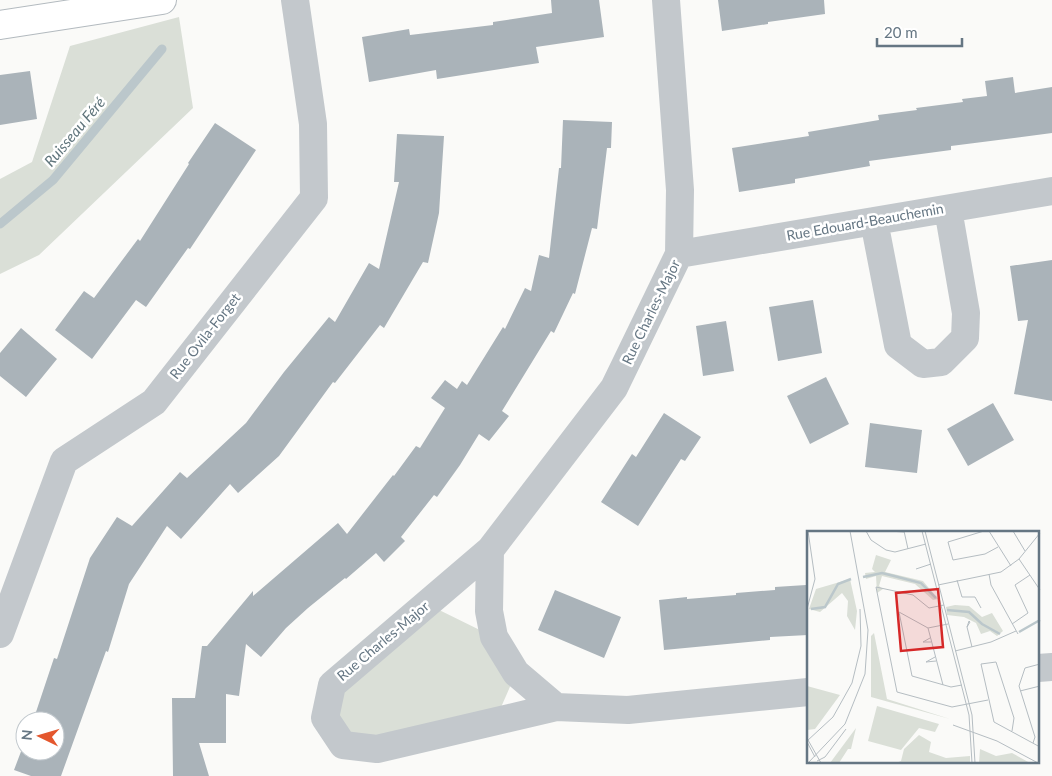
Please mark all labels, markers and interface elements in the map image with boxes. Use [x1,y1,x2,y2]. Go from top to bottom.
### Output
scale bar [877,15,962,47]
text: 20 m [884,23,918,41]
water label: Ruisseau Féré [40,93,108,170]
street label: Rue Edouard-Beauchemin [785,199,945,244]
street label: Rue Charles-Major [618,257,683,367]
street label: Rue Ovila-Forget [166,289,243,382]
inset map [807,531,1040,764]
street label: Rue Charles-Major [333,597,432,684]
north arrow [15,711,65,761]
text: N [18,729,35,741]

